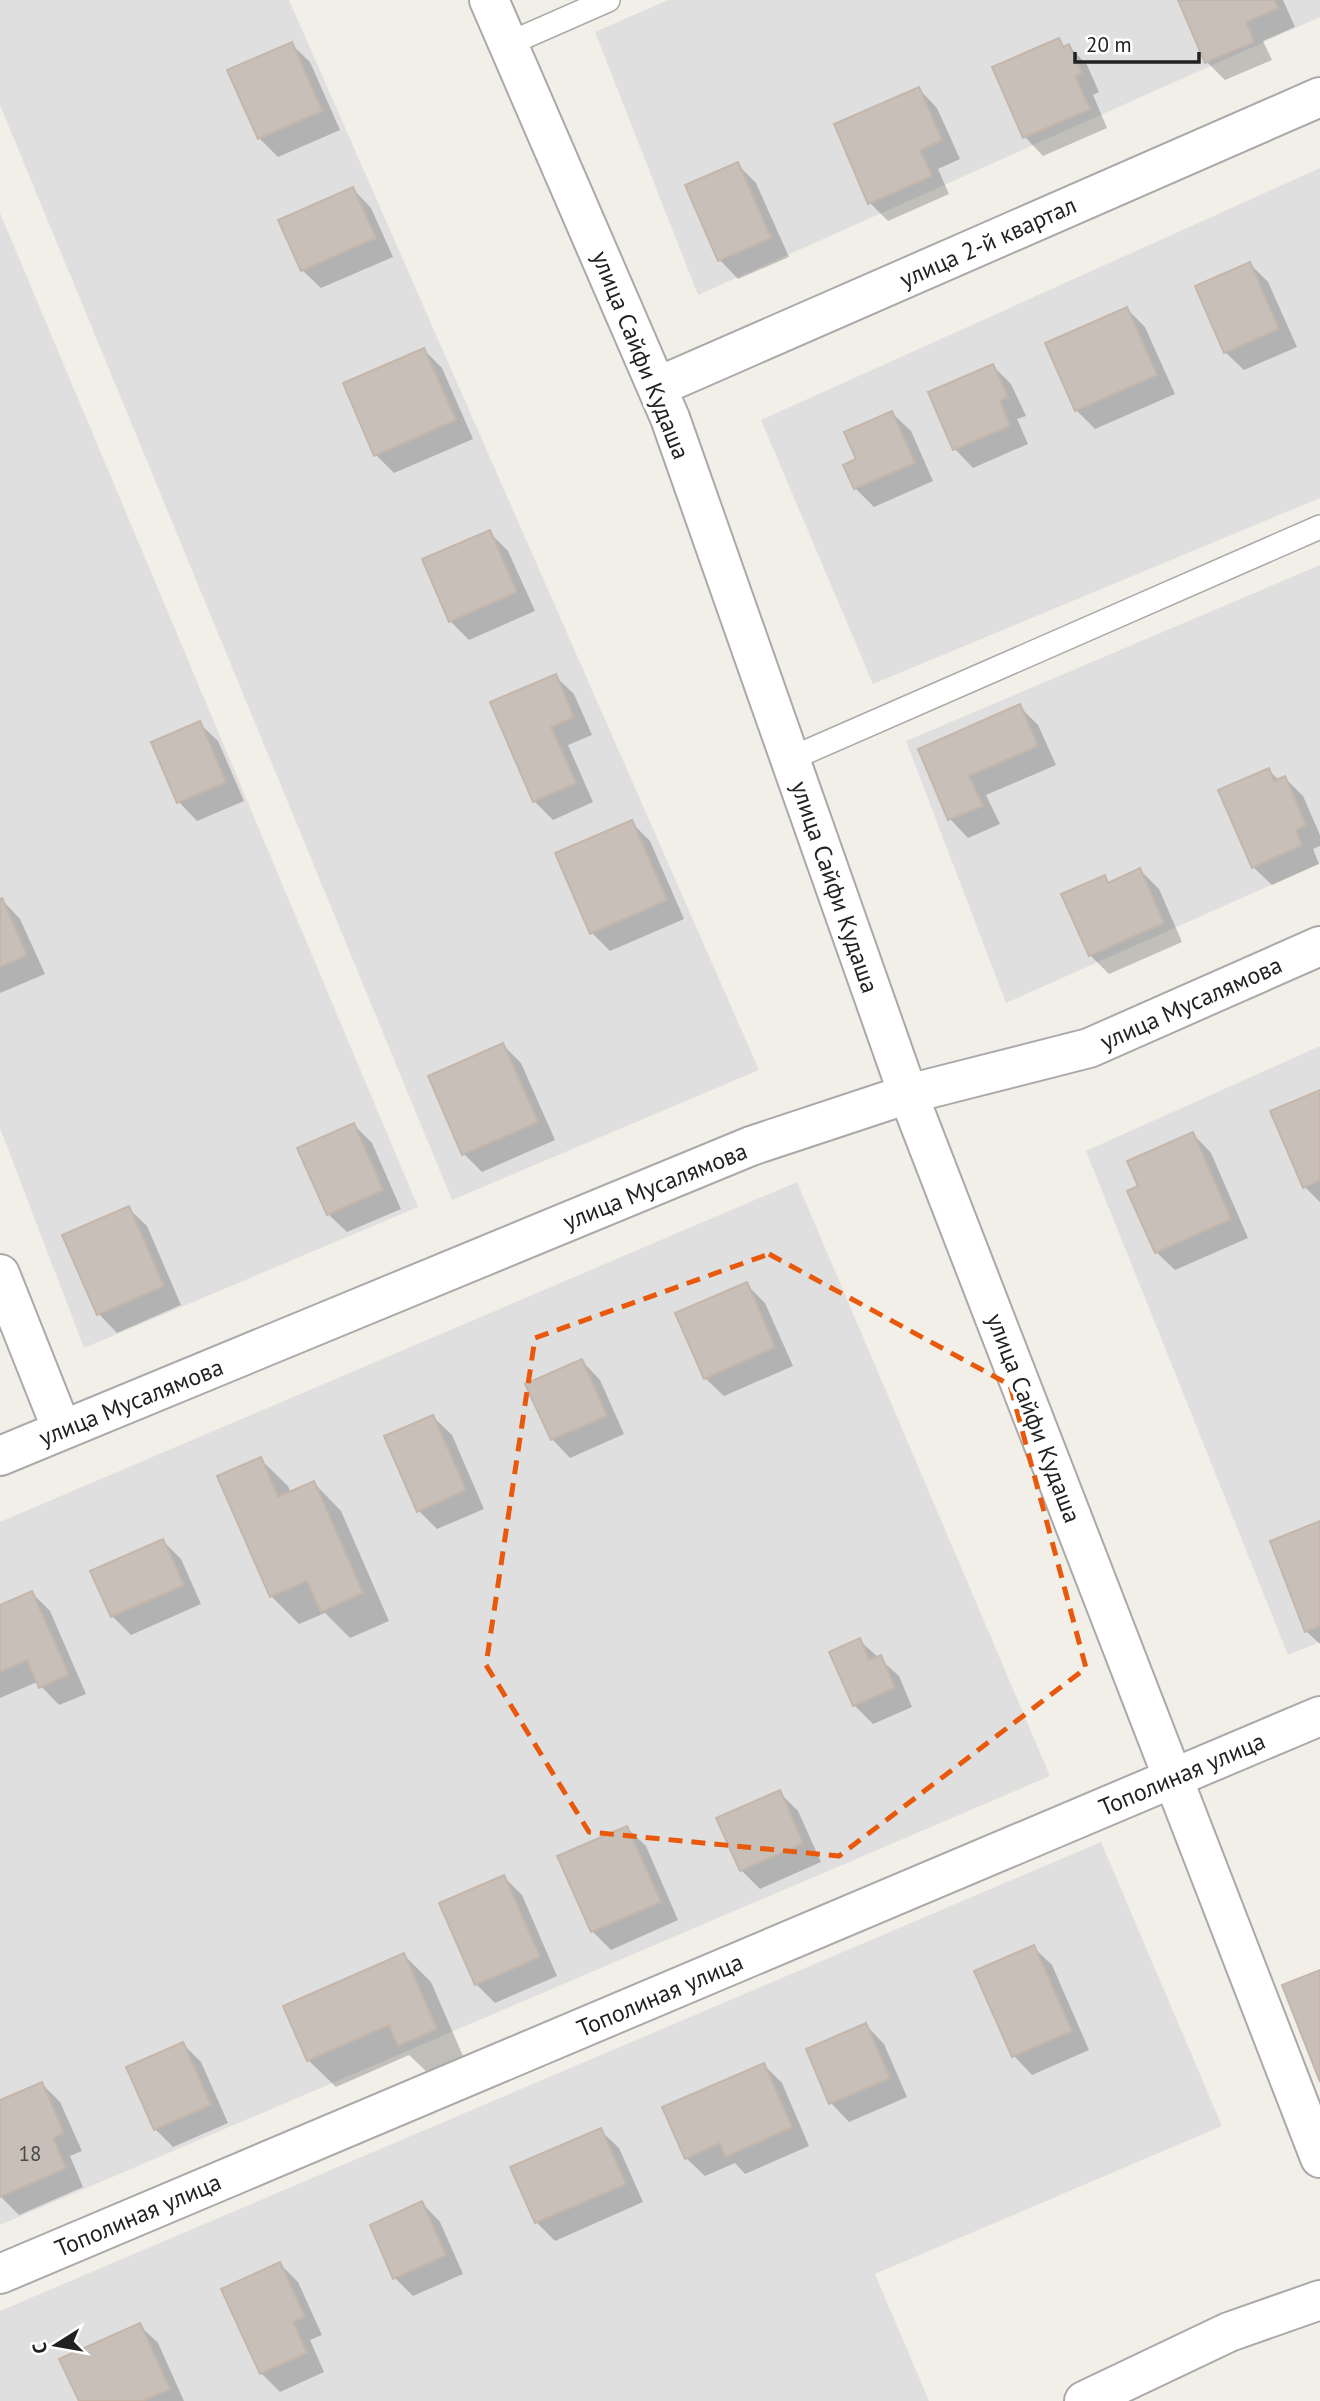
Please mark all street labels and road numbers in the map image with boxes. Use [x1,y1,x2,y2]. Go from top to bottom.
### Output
street label: улица 2-й квартал [895,189,1081,295]
street label: улица Сайфи Кудаша [585,246,697,464]
street label: улица Сайфи Кудаша [784,777,886,997]
street label: улица Мусалямова [1095,949,1287,1057]
street label: улица Мусалямова [558,1135,752,1237]
street label: улица Сайфи Кудаша [980,1309,1088,1527]
street label: улица Мусалямова [34,1351,228,1453]
street label: Тополиная улица [1094,1725,1270,1823]
street label: Тополиная улица [572,1946,748,2044]
street label: Тополиная улица [50,2166,226,2264]

